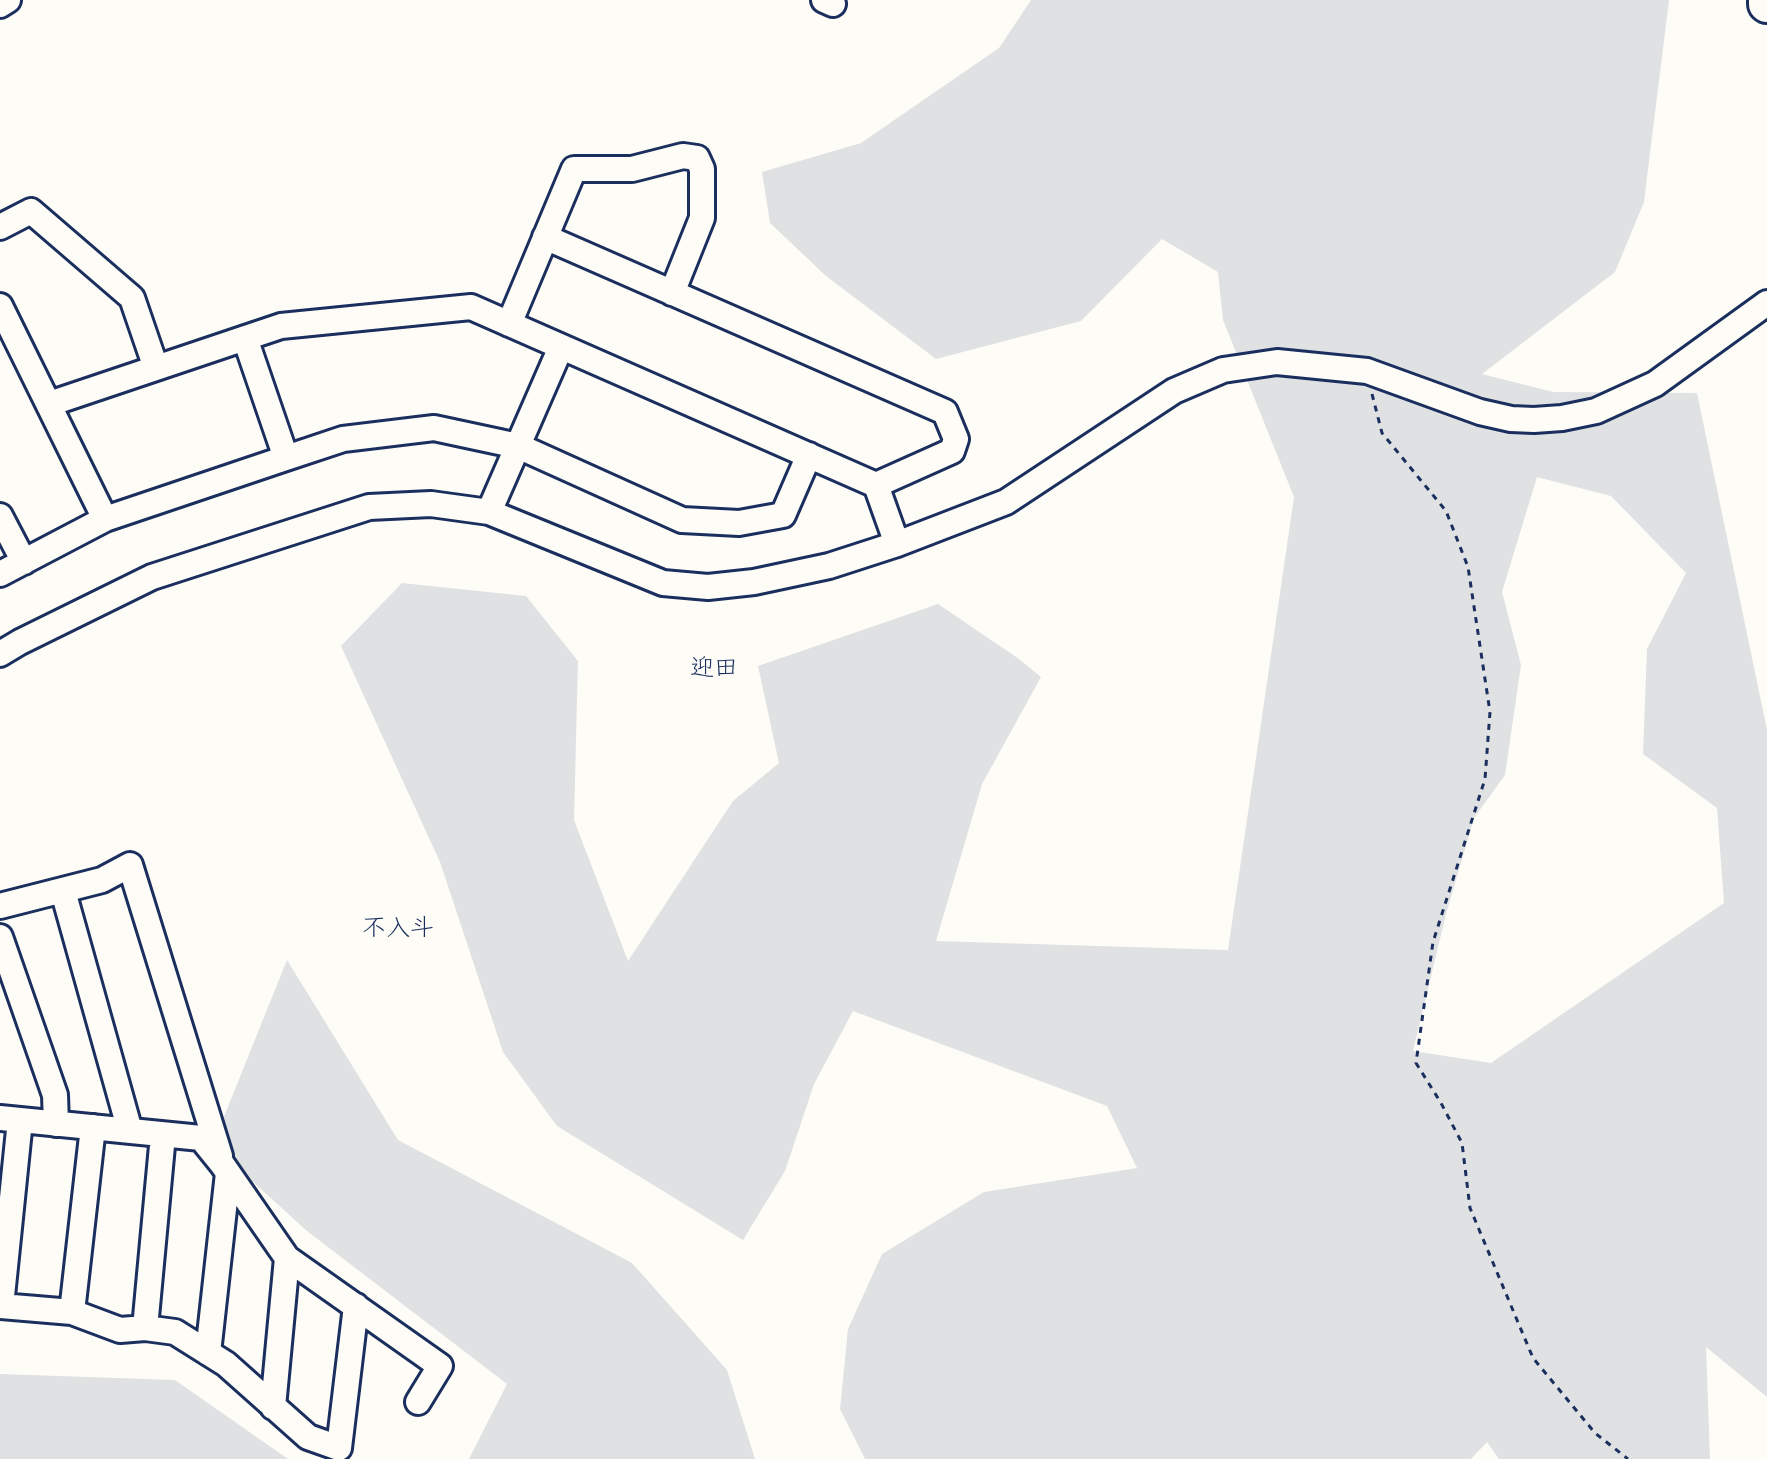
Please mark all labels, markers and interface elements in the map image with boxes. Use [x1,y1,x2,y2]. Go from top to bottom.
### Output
district label: 迎田 [690,655,738,683]
district label: 不入斗 [362,915,434,943]

